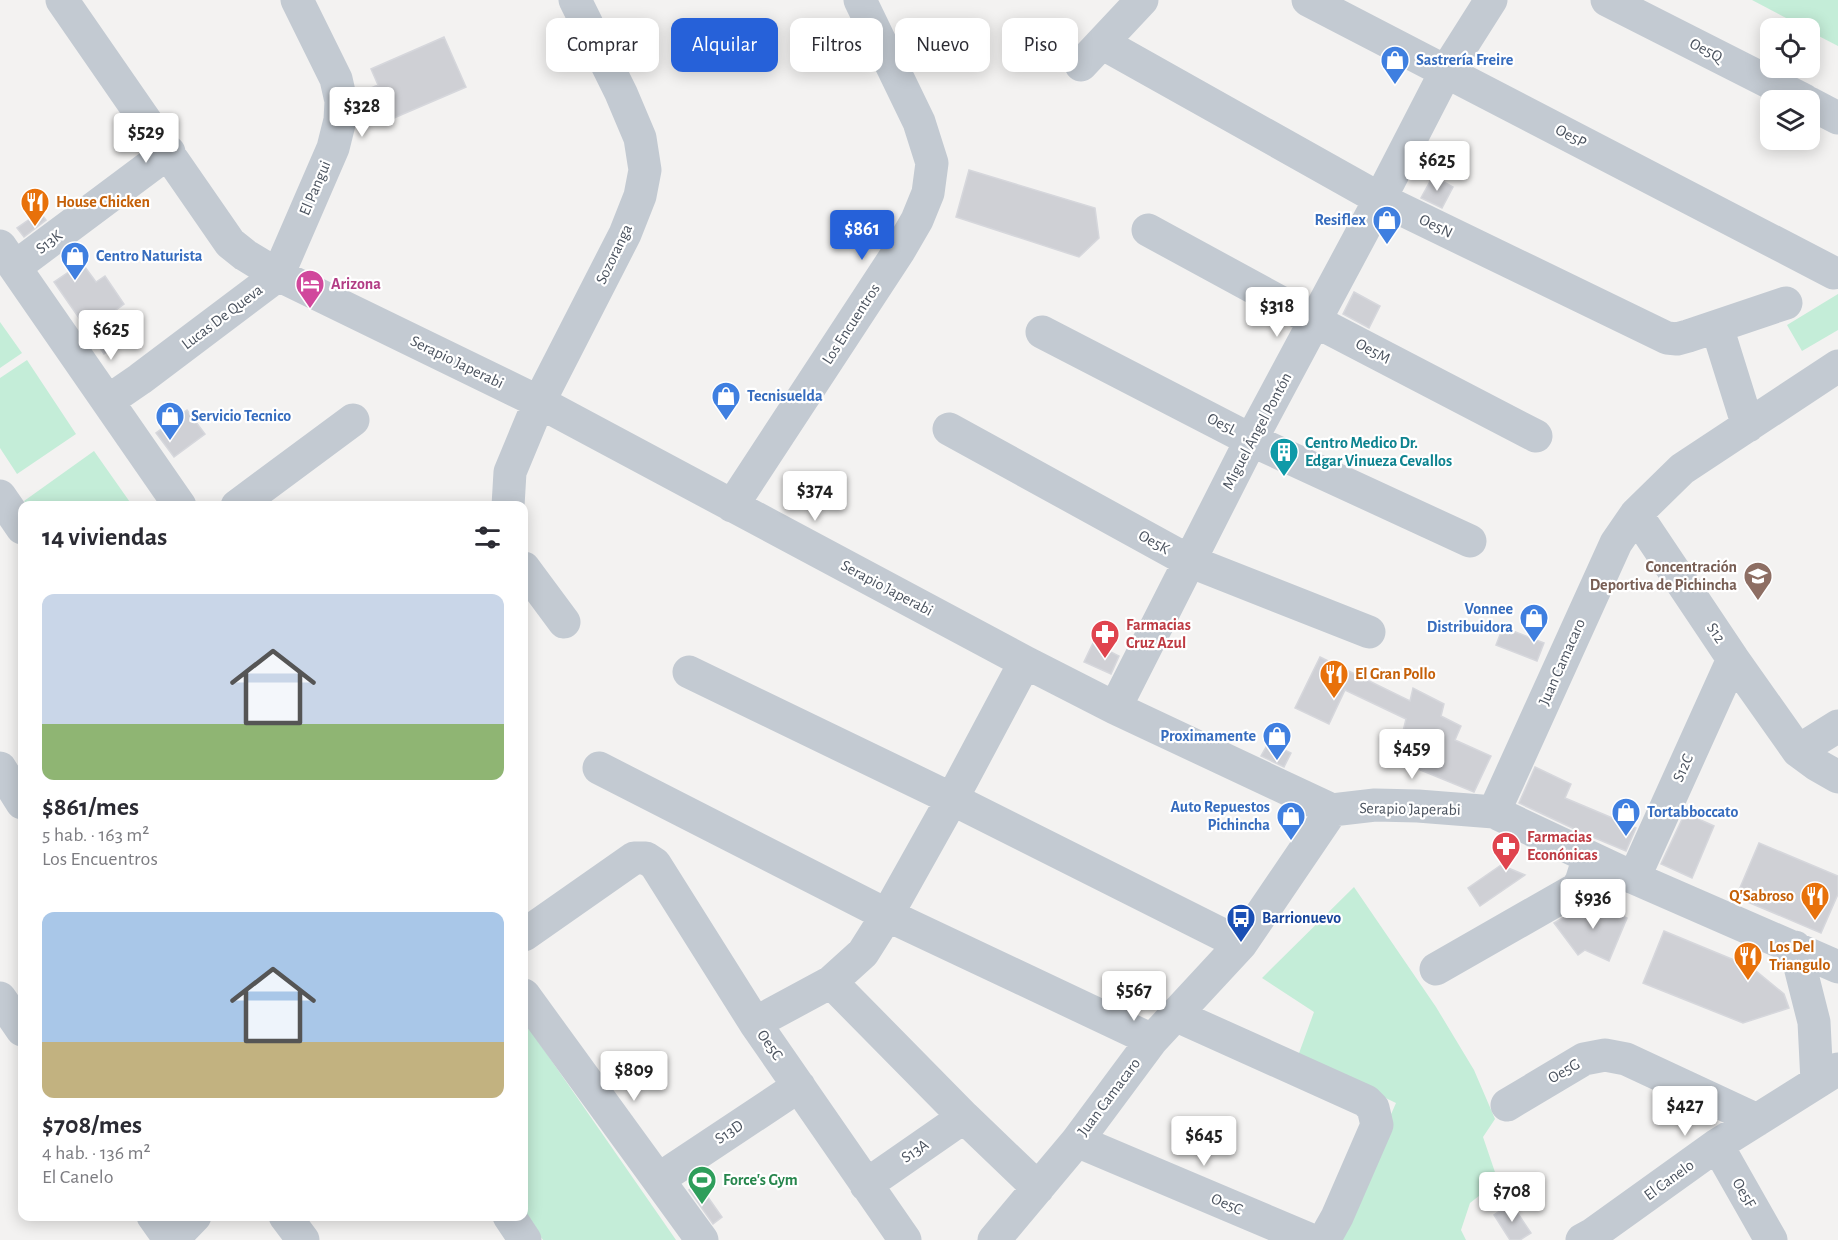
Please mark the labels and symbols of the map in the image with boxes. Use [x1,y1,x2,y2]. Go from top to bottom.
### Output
street label: Oe5Q [1687,35,1727,67]
shop icon: Sastrería Freire [1379,44,1411,86]
place label: Sastrería Freire [1416,52,1514,68]
pin: $328 [326,87,398,138]
pin: $529 [110,113,182,164]
street label: Oe5P [1553,121,1589,151]
pin: $625 [1401,141,1473,192]
street label: El Pangui [296,158,334,218]
restaurant icon: House Chicken [19,186,51,228]
place label: House Chicken [56,194,150,210]
shop icon: Resiflex [1371,204,1403,246]
pin: $861 [826,210,898,261]
street label: Oe5N [1417,211,1455,241]
place label: Resiflex [1314,212,1367,228]
street label: Sozoranga [593,222,635,286]
street label: S13K [33,227,65,257]
shop icon: Centro Naturista [59,240,91,282]
place label: Centro Naturista [96,248,203,264]
hotel icon: Arizona [294,268,326,310]
place label: Arizona [331,276,381,292]
street label: Lucas De Queva [179,281,266,353]
street label: Los Encuentros [819,281,883,367]
pin: $318 [1241,287,1313,338]
pin: $625 [75,310,147,361]
street label: Serapio Japerabi [408,333,506,391]
street label: Oe5M [1353,335,1393,367]
street label: Miguel Ángel Pontón [1218,369,1295,492]
shop icon: Tecnisuelda [710,380,742,422]
place label: Tecnisuelda [747,388,823,404]
shop icon: Servicio Tecnico [154,400,186,442]
place label: Servicio Tecnico [191,408,291,424]
street label: Oe5L [1205,410,1240,438]
place label: Centro Medico Dr. Edgar Vinueza Cevallos [1305,435,1452,469]
building icon: Centro Medico Dr. Edgar Vinueza Cevallos [1268,436,1300,478]
pin: $374 [779,471,851,522]
street label: Oe5K [1136,527,1173,557]
street label: Serapio Japerabi [838,557,936,619]
place label: Concentración Deportiva de Pichincha [1590,559,1737,593]
school or university icon: Concentración Deportiva de Pichincha [1742,560,1774,602]
place label: Vonnee Distribuidora [1427,601,1513,635]
shop icon: Vonnee Distribuidora [1518,602,1550,644]
street label: Juan Camacaro [1536,616,1588,708]
place label: Farmacias Cruz Azul [1126,617,1191,651]
pharmacy icon: Farmacias Cruz Azul [1089,618,1121,660]
street label: S12 [1704,620,1728,646]
restaurant icon: El Gran Pollo [1318,658,1350,700]
place label: El Gran Pollo [1355,666,1436,682]
shop icon: Proximamente [1261,720,1293,762]
place label: Proximamente [1160,728,1256,744]
pin: $459 [1376,729,1448,780]
street label: S12C [1670,752,1696,784]
shop icon: Tortabboccato [1610,796,1642,838]
place label: Auto Repuestos Pichincha [1171,799,1270,833]
shop icon: Auto Repuestos Pichincha [1275,800,1307,842]
street label: Serapio Japerabi [1359,800,1461,818]
place label: Tortabboccato [1647,804,1738,820]
place label: Farmacias Econónicas [1527,829,1598,863]
pharmacy icon: Farmacias Econónicas [1490,830,1522,872]
pin: $936 [1557,879,1629,930]
restaurant icon: Q'Sabroso [1799,880,1831,922]
place label: Q'Sabroso [1729,888,1794,905]
bus stop icon: Barrionuevo [1225,902,1257,944]
place label: Barrionuevo [1262,910,1341,926]
place label: Los Del Triangulo [1769,939,1831,973]
restaurant icon: Los Del Triangulo [1732,940,1764,982]
pin: $567 [1098,971,1170,1022]
street label: Oe5C [754,1027,786,1063]
pin: $809 [598,1051,670,1102]
street label: Juan Camacaro [1075,1055,1143,1139]
street label: Oe5G [1545,1056,1583,1086]
pin: $427 [1649,1086,1721,1137]
pin: $645 [1168,1116,1240,1167]
street label: S13D [712,1117,746,1147]
street label: S13A [899,1136,931,1166]
street label: El Canelo [1641,1157,1697,1203]
sports icon: Force's Gym [686,1164,718,1206]
place label: Force's Gym [723,1172,798,1189]
pin: $708 [1476,1172,1548,1223]
street label: Oe5F [1729,1176,1759,1211]
street label: Oe5C [1209,1190,1245,1218]

